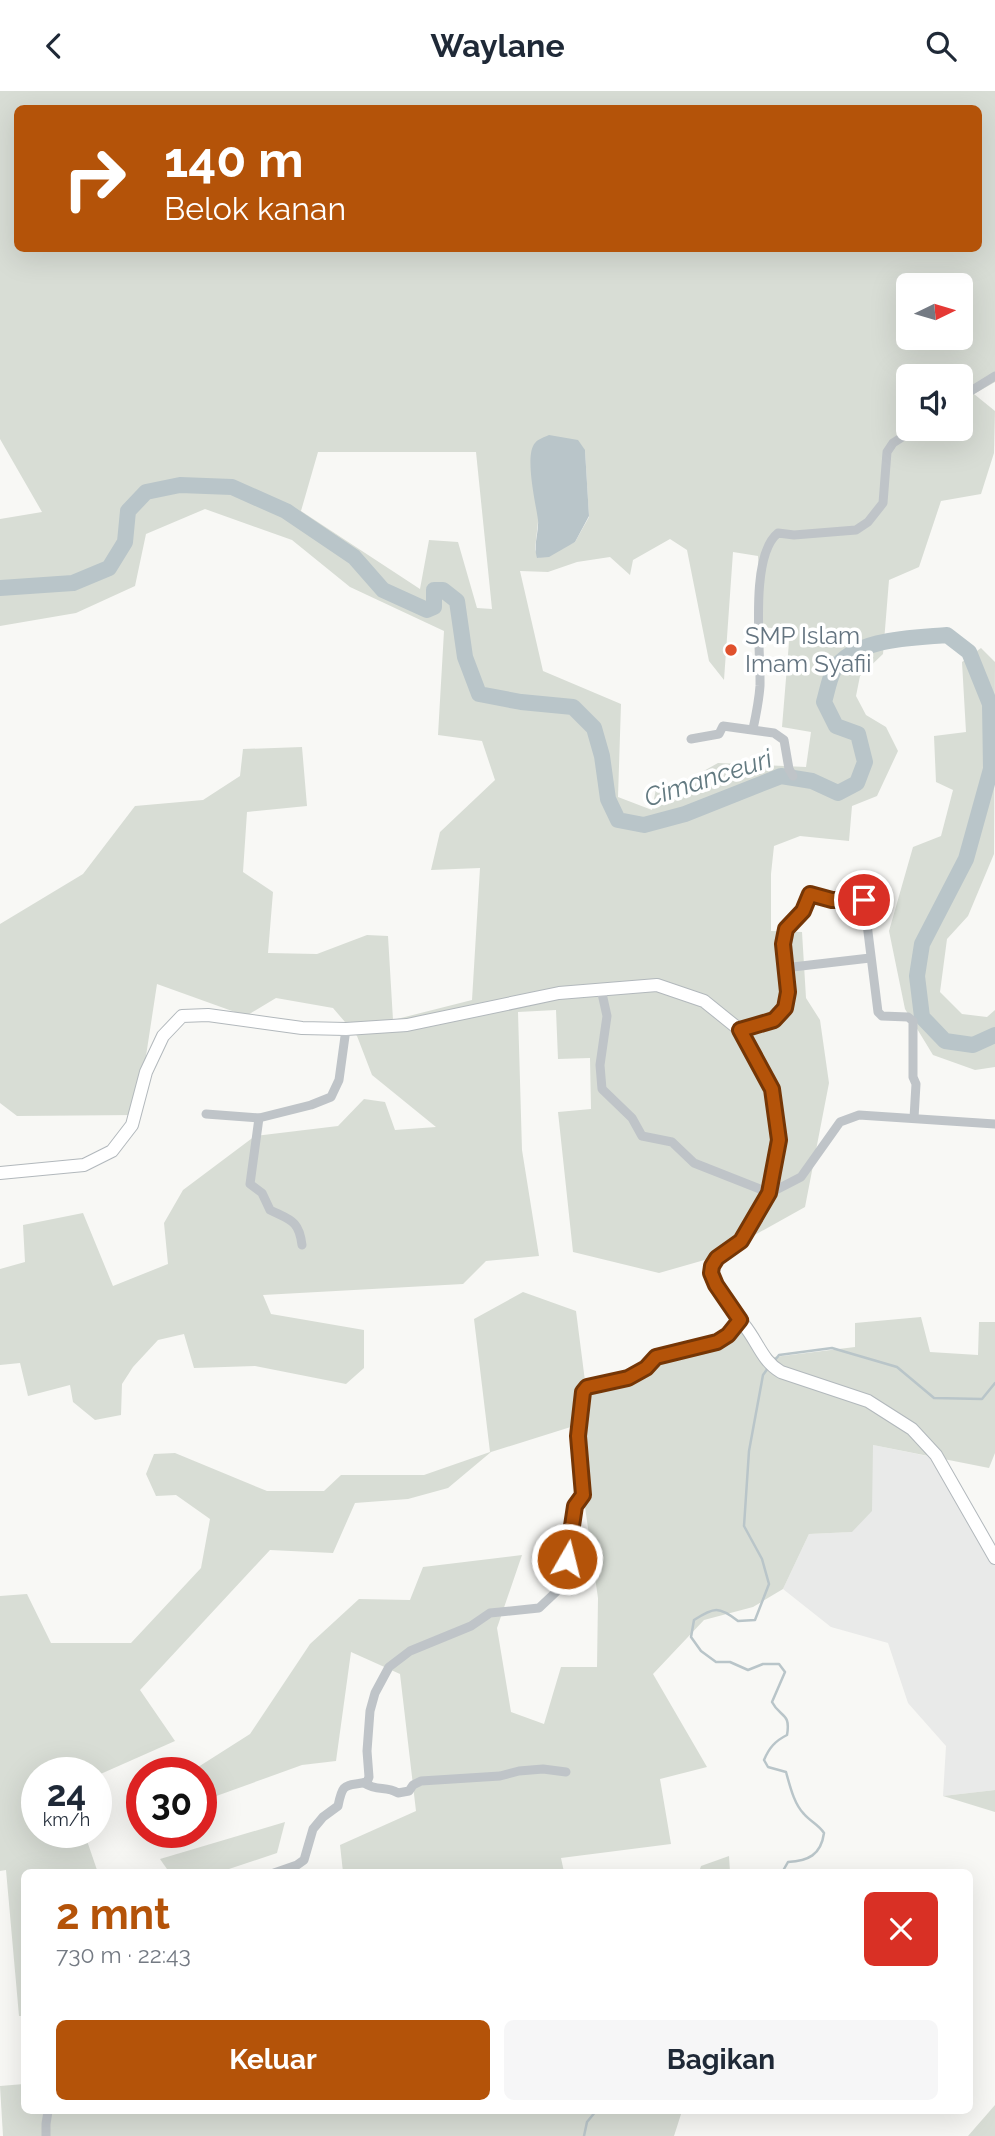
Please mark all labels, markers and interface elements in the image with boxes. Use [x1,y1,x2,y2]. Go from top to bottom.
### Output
icon: back [35,27,73,65]
text: Waylane [430,27,565,64]
icon: search [922,27,960,65]
text: 140 m [164,131,304,188]
icon: right [49,133,140,224]
text: Belok kanan [164,190,346,227]
north arrow [896,273,973,350]
map controls [896,273,973,441]
button: sound [896,364,973,441]
place label: SMP Islam Imam Syafii [745,621,871,678]
marker: SMP Islam Imam Syafii [723,642,739,658]
water label: Cimanceuri [640,743,777,813]
pin [834,870,894,930]
icon: arrive [845,881,883,919]
position arrow [530,1522,604,1596]
speed limit sign: 30 [126,1757,217,1848]
text: 24 [47,1773,86,1814]
text: km/h [43,1809,90,1830]
text: 2 mnt [56,1890,170,1939]
button: close [864,1892,938,1966]
text: 730 m · 22:43 [56,1941,191,1968]
button: Keluar [56,2020,490,2100]
button: Bagikan [504,2020,938,2100]

